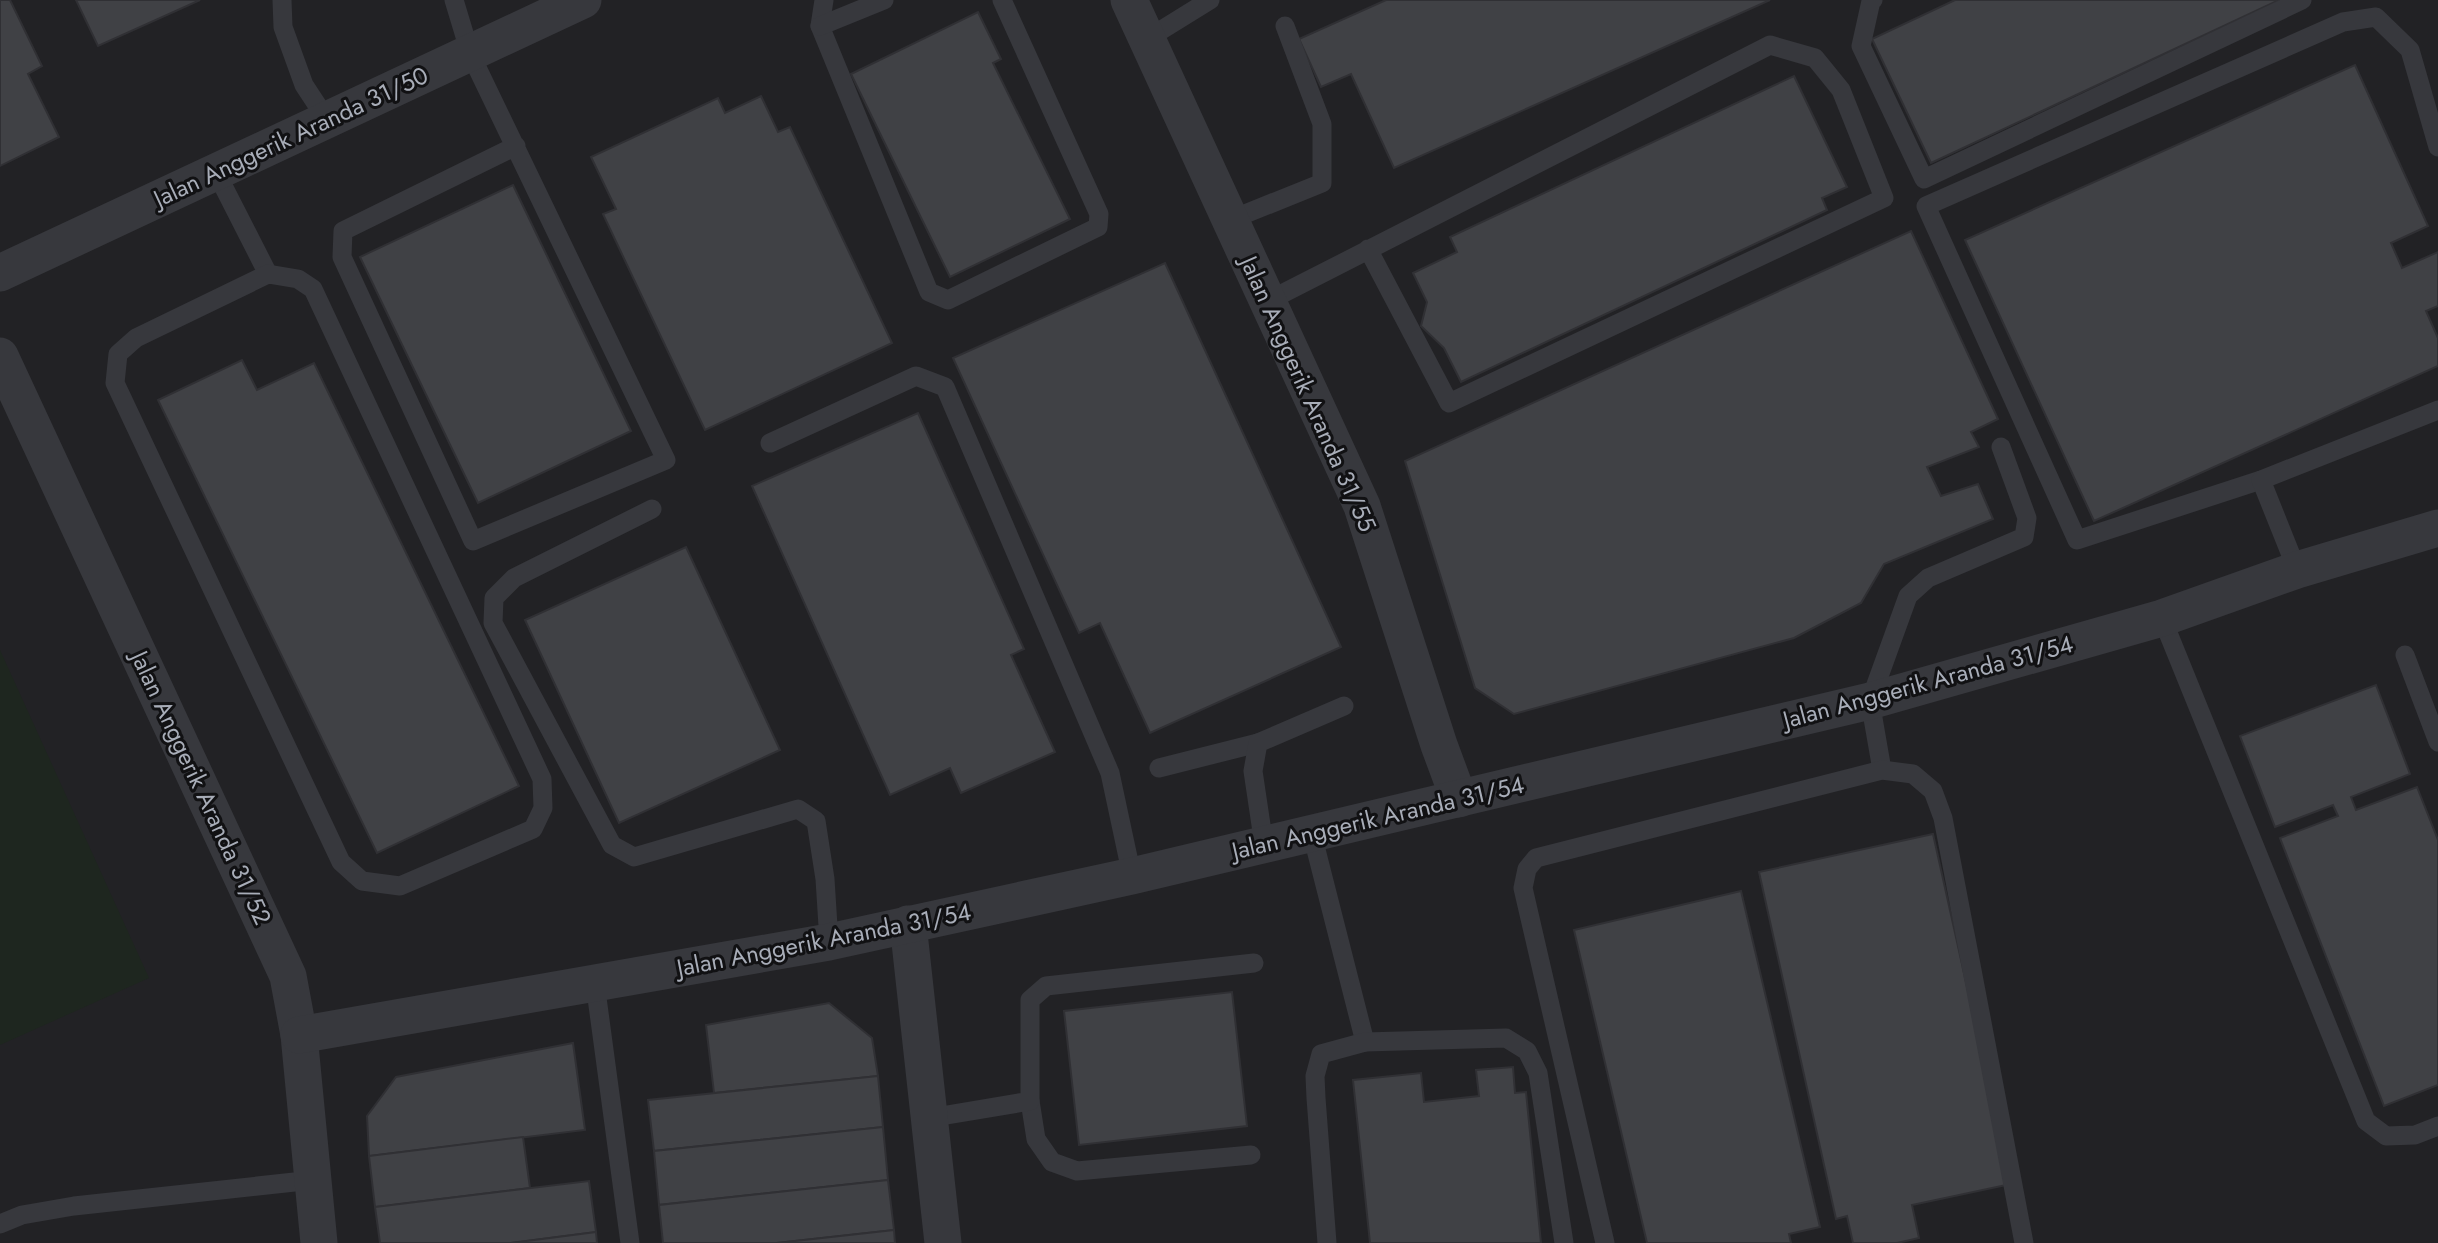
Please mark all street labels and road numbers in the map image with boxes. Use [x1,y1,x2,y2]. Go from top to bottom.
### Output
street label: Jalan Anggerik Aranda 31/50 [145,57,434,217]
street label: Jalan Anggerik Aranda 31/55 [1231,248,1385,537]
street label: Jalan Anggerik Aranda 31/54 [1776,626,2077,738]
street label: Jalan Anggerik Aranda 31/52 [121,642,280,931]
street label: Jalan Anggerik Aranda 31/54 [1225,767,1527,869]
street label: Jalan Anggerik Aranda 31/54 [671,894,974,986]

